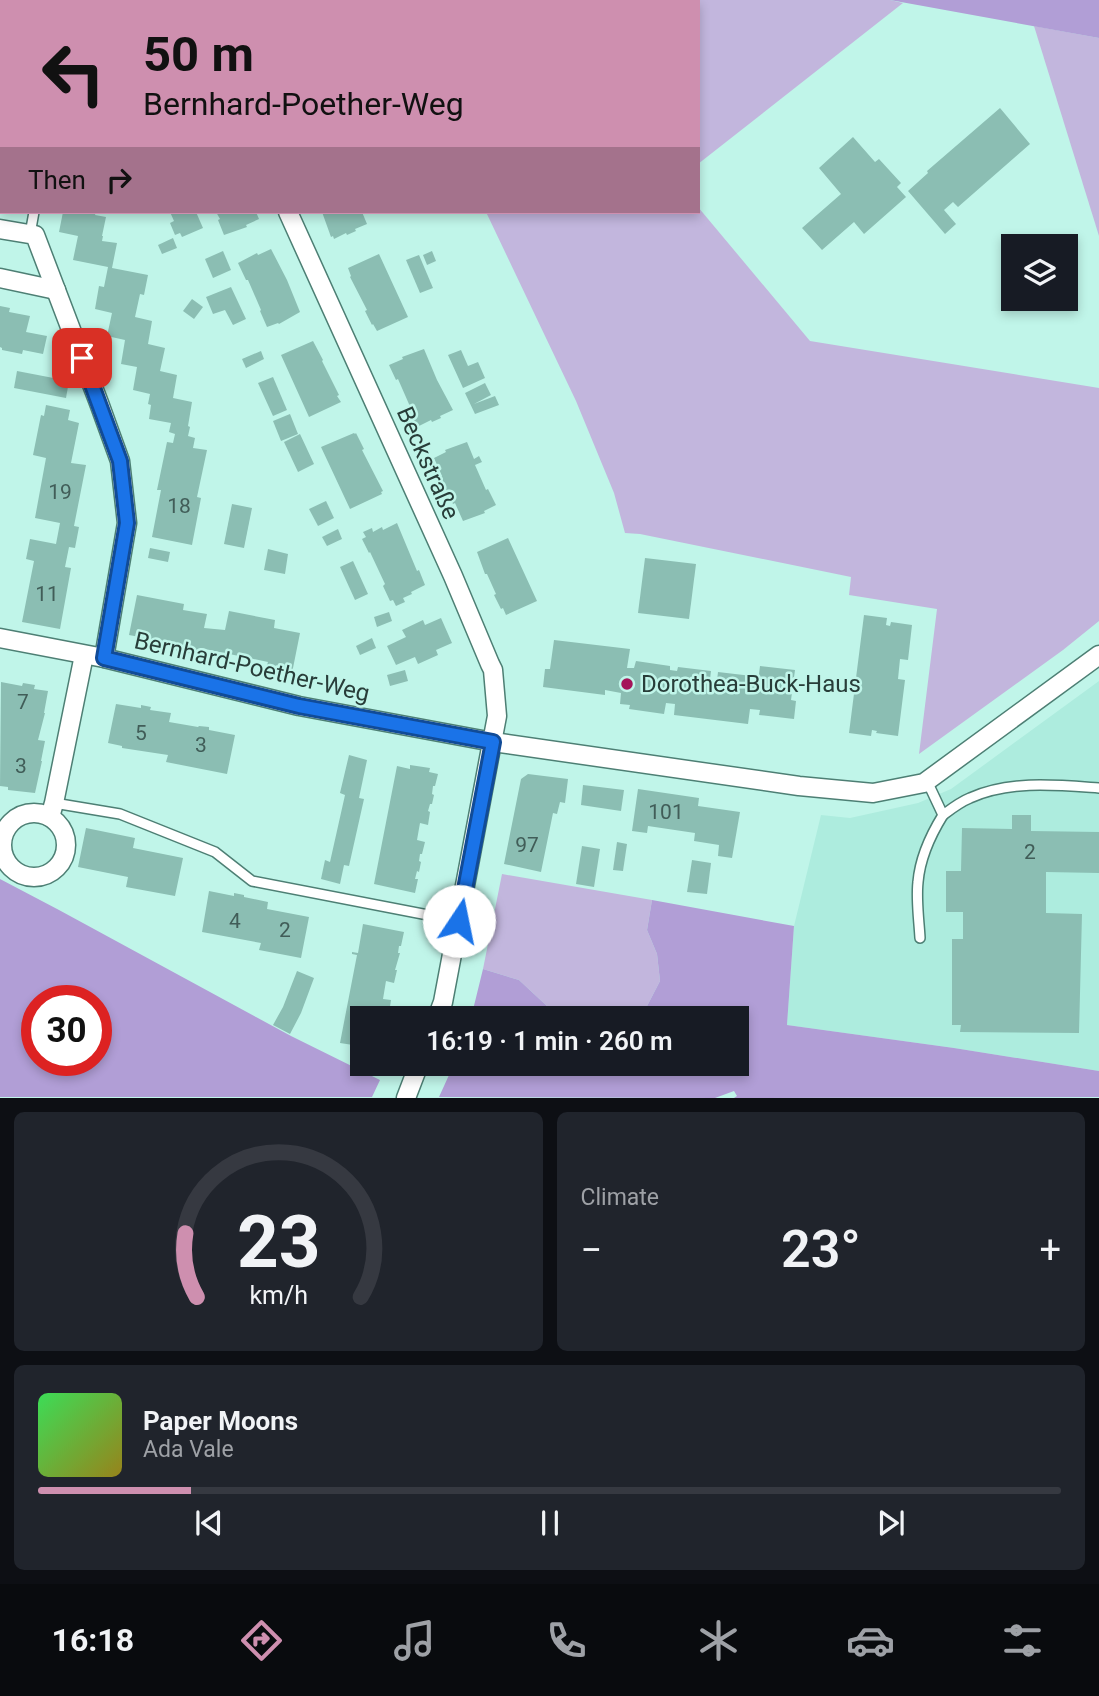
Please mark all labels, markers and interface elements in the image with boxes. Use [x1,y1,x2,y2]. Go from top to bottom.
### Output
text: 50 m [143,26,254,83]
icon: left [28,28,119,119]
text: Bernhard-Poether-Weg [143,85,464,123]
icon: right [100,161,138,199]
text: Then [28,165,86,195]
map controls [1001,234,1078,311]
button: layers [1001,234,1078,311]
pin [52,328,112,388]
icon: arrive [63,339,101,377]
street label: Beckstraße [391,402,465,524]
house number: 19 [48,480,72,504]
house number: 18 [167,494,191,518]
house number: 11 [35,582,59,606]
street label: Bernhard-Poether-Weg [132,626,372,708]
place label: Dorothea-Buck-Haus [641,670,861,698]
marker: Dorothea-Buck-Haus [619,676,635,692]
house number: 7 [17,690,29,714]
house number: 5 [135,721,147,745]
house number: 3 [195,733,207,757]
house number: 3 [15,754,27,778]
house number: 101 [648,800,684,824]
house number: 97 [515,833,539,857]
house number: 2 [1024,840,1036,864]
position arrow [422,884,496,958]
house number: 4 [229,909,241,933]
house number: 2 [279,918,291,942]
speed limit sign: 30 [21,985,112,1076]
text: 16:19 · 1 min · 260 m [426,1026,673,1056]
text: Climate [581,1184,659,1211]
text: 23 [236,1200,320,1286]
text: 23° [781,1219,861,1280]
text: − [581,1228,602,1272]
text: + [1039,1228,1061,1272]
text: km/h [249,1281,308,1310]
text: Paper Moons [143,1406,298,1436]
text: Ada Vale [143,1436,234,1463]
icon: previous [190,1504,228,1542]
icon: pause [531,1504,569,1542]
icon: next [872,1504,910,1542]
icon: directions [237,1616,286,1665]
icon: music [390,1616,439,1665]
icon: phone [542,1616,591,1665]
icon: climate [694,1616,743,1665]
icon: car [846,1616,895,1665]
icon: filters [998,1616,1047,1665]
text: 16:18 [52,1621,134,1659]

